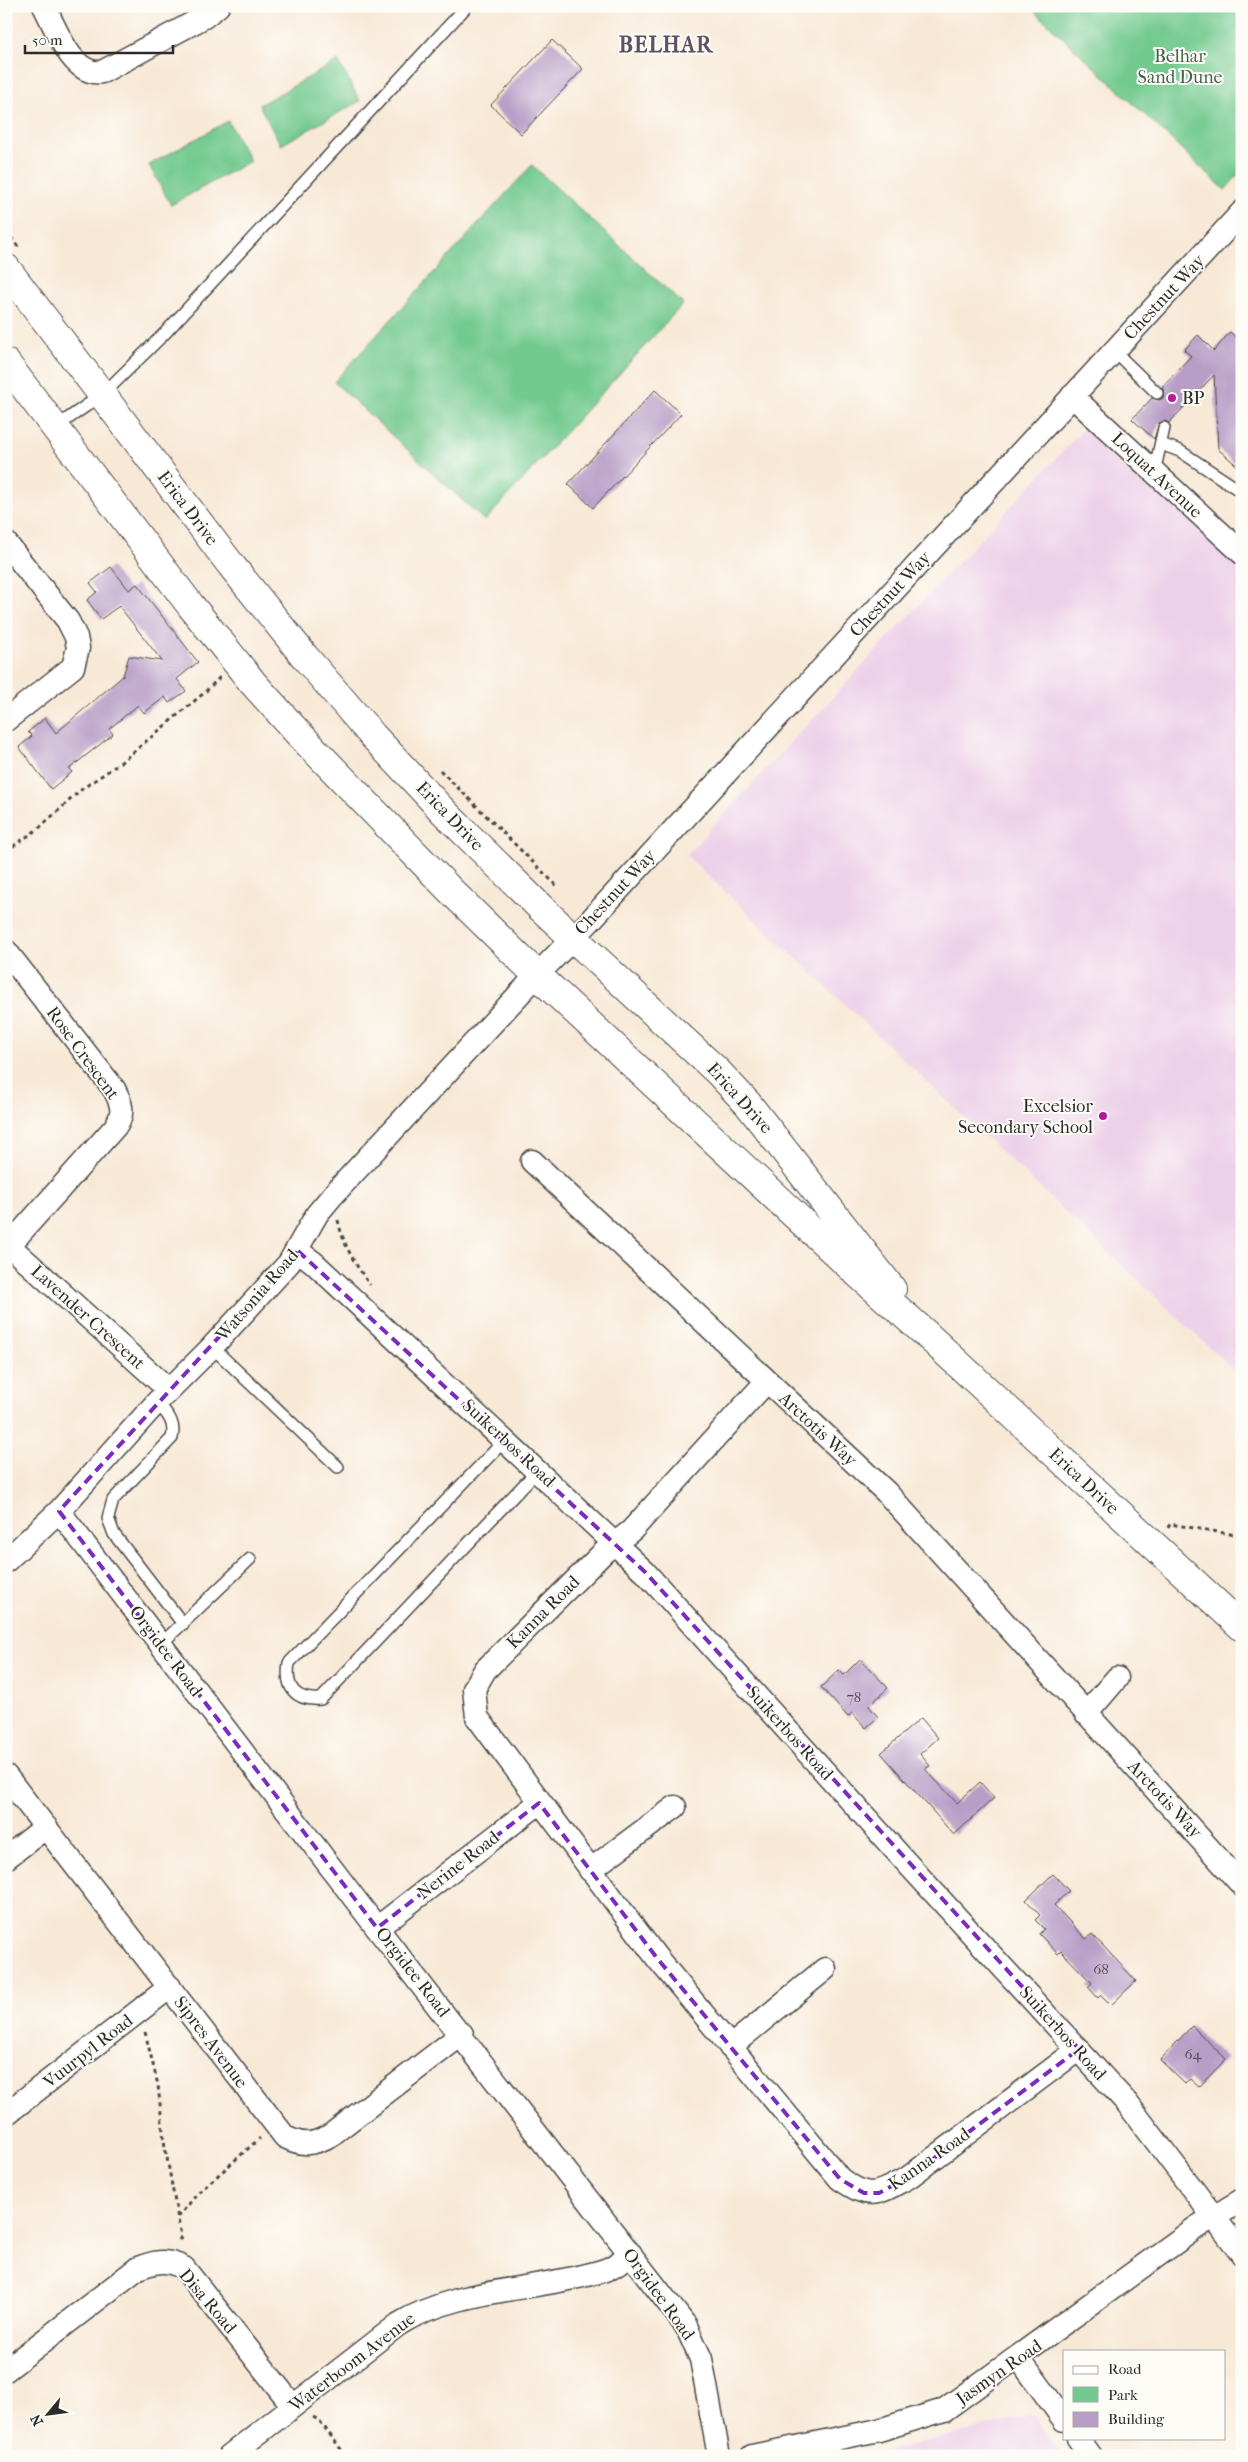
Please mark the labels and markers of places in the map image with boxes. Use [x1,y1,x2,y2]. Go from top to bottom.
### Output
place label: BP [1182,388,1205,409]
marker: BP [1166,392,1178,404]
place label: Excelsior Secondary School [958,1096,1093,1138]
marker: Excelsior Secondary School [1097,1110,1109,1122]

